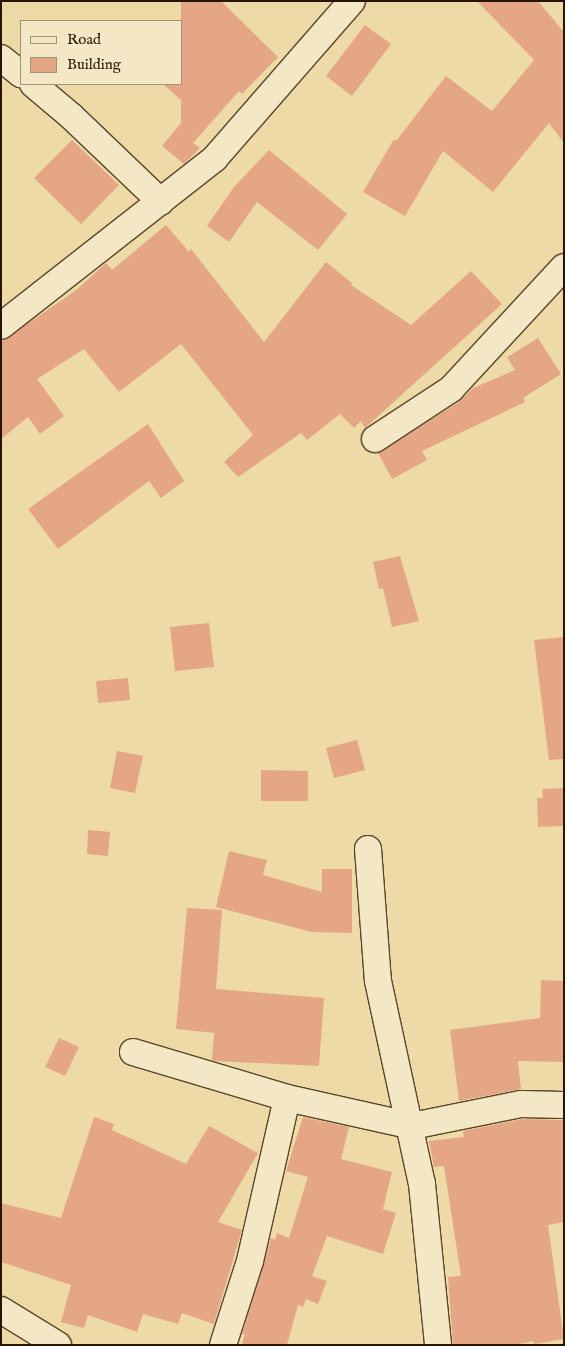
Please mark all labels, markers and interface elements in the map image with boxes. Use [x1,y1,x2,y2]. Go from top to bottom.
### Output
legend [20,20,182,85]
text: Road [67,30,101,49]
text: Building [67,55,121,74]

